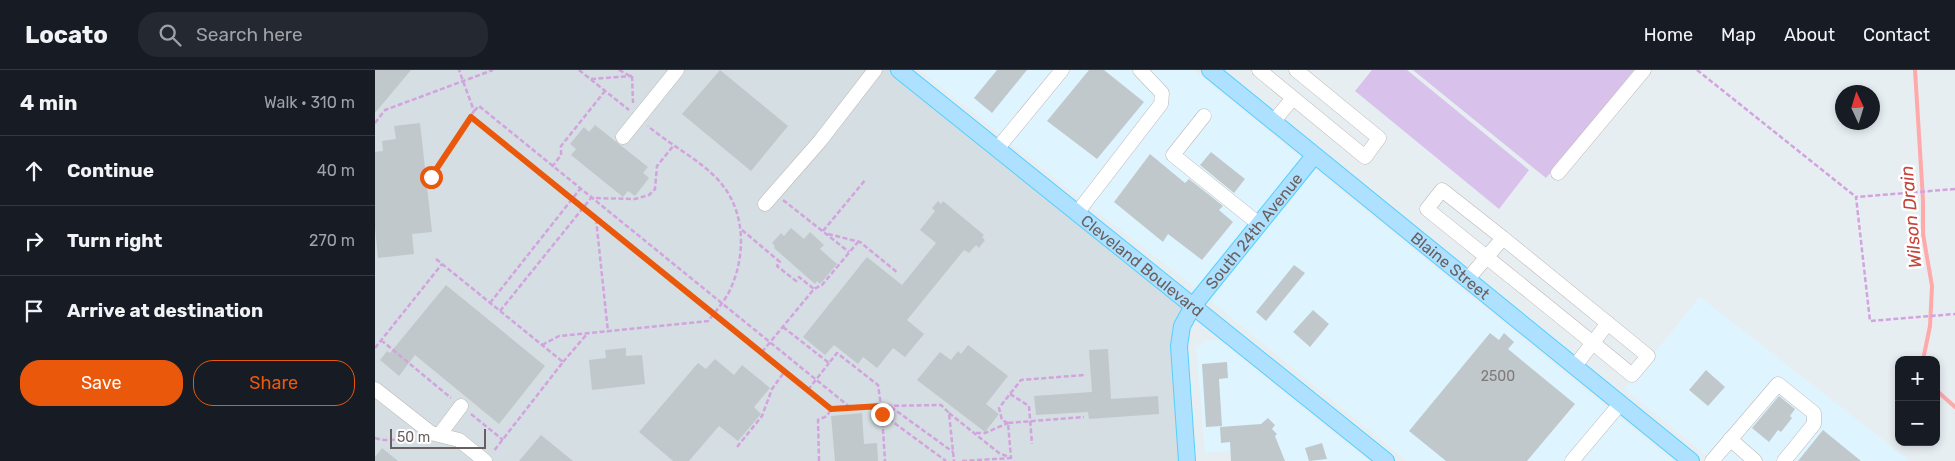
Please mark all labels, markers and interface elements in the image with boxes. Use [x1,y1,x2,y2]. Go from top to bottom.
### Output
search box [138,12,488,57]
text: Locato [25,21,108,49]
icon: search [156,21,184,49]
text: Search here [196,23,303,46]
text: Home [1644,24,1693,46]
text: Map [1721,24,1756,46]
text: About [1784,24,1835,46]
text: Contact [1863,24,1930,46]
north arrow [1835,85,1880,130]
text: 4 min [20,90,78,115]
text: Walk · 310 m [264,93,355,112]
icon: ahead [20,157,48,185]
text: Continue [67,159,154,182]
text: 40 m [317,161,355,180]
water label: Wilson Drain [1896,165,1926,269]
route start [420,166,443,189]
street label: South 24th Avenue [1201,169,1306,293]
street label: Cleveland Boulevard [1077,210,1207,320]
icon: right [20,227,48,255]
street label: Blaine Street [1407,228,1494,303]
text: Turn right [67,229,162,252]
text: 270 m [309,231,355,250]
icon: arrive [20,297,48,325]
text: Arrive at destination [67,299,263,322]
map controls [1895,356,1940,446]
button: + [1895,356,1940,401]
button: Save [20,360,183,406]
button: Share [193,360,355,406]
house number: 2500 [1481,368,1515,385]
button: − [1895,401,1940,446]
route end [871,403,894,426]
scale bar [390,426,486,449]
text: 50 m [397,429,430,446]

